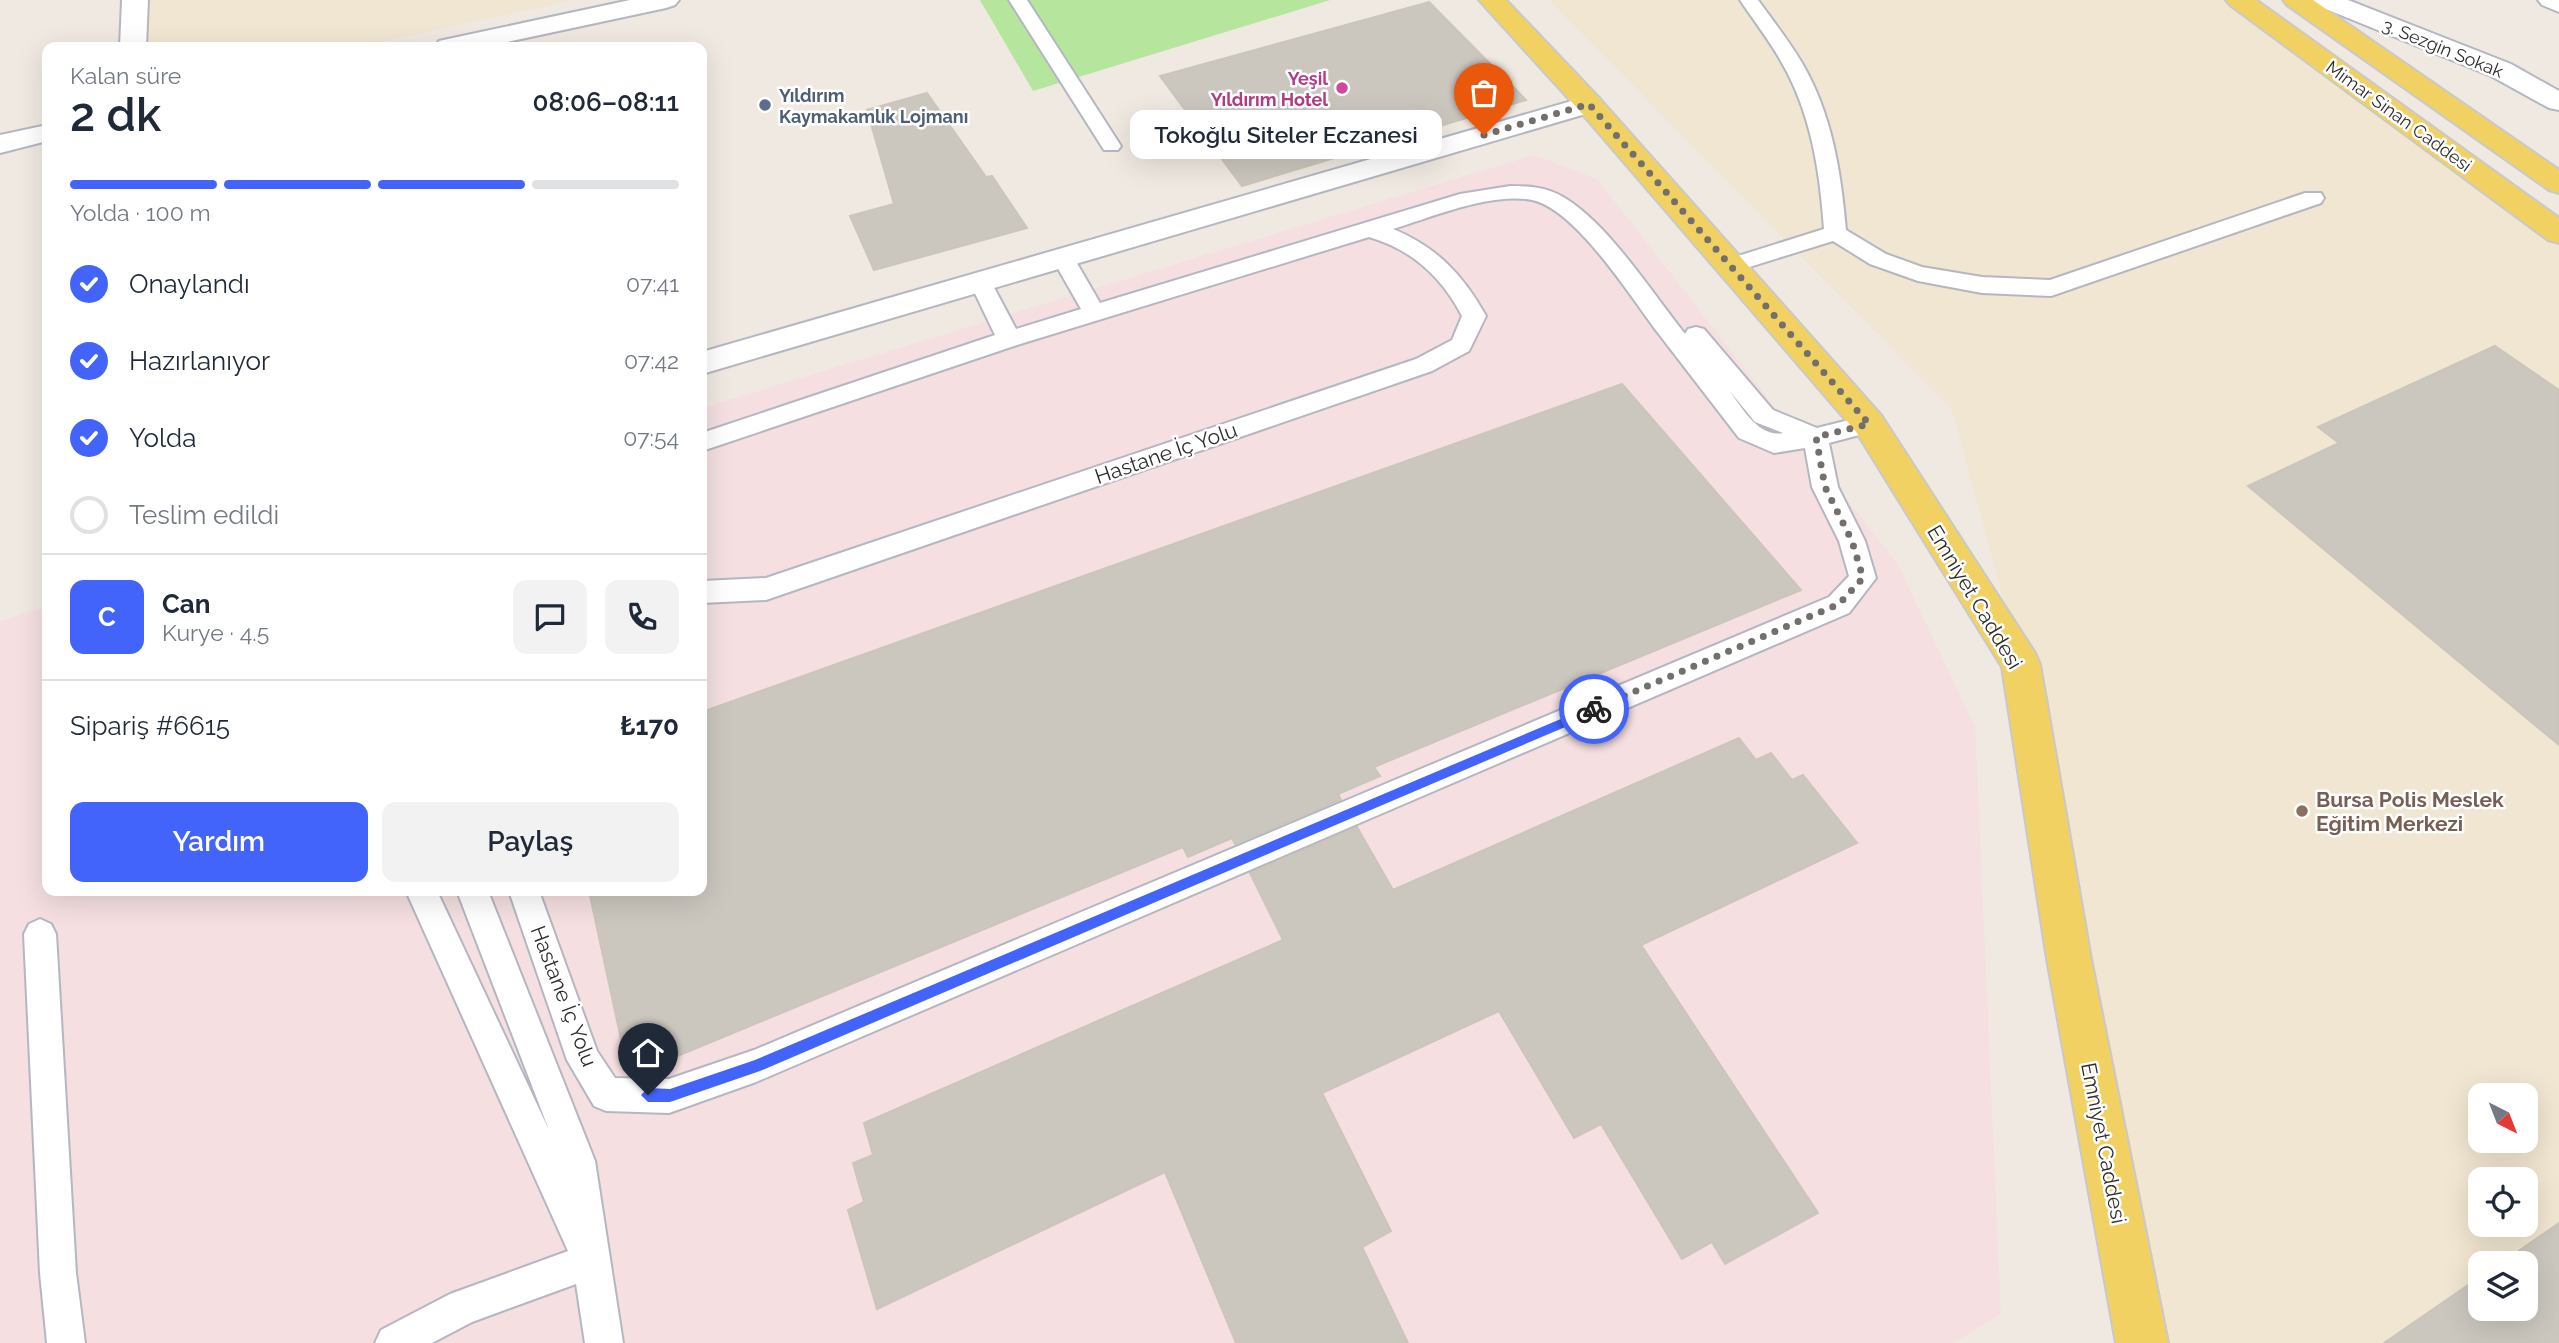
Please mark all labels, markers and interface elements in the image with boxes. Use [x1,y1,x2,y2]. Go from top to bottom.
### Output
street label: 3. Sezgin Sokak [2380,14,2507,82]
street label: Mimar Sinan Caddesi [2322,56,2476,176]
text: Kalan süre [70,62,181,89]
pin [1454,63,1514,135]
place label: Yeşil Yıldırım Hotel [1211,68,1328,110]
icon: bag [1465,74,1503,112]
marker: Yeşil Yıldırım Hotel [1334,80,1350,96]
place label: Yıldırım Kaymakamlık Lojmanı [779,85,968,127]
text: 08:06–08:11 [533,87,679,117]
text: 2 dk [70,88,161,142]
marker: Yıldırım Kaymakamlık Lojmanı [757,97,773,113]
callout: Tokoğlu Siteler Eczanesi [1130,110,1442,160]
text: Tokoğlu Siteler Eczanesi [1154,121,1418,148]
text: Yolda · 100 m [70,199,211,226]
icon: check [70,265,108,303]
text: Onaylandı [129,269,250,299]
text: 07:41 [626,270,679,297]
icon: check [70,342,108,380]
text: Hazırlanıyor [129,346,270,376]
text: 07:42 [624,347,679,374]
street label: Hastane İç Yolu [1091,417,1241,489]
icon: check [70,419,108,457]
text: Yolda [129,423,196,453]
text: 07:54 [623,424,679,451]
text: Teslim edildi [129,500,279,530]
street label: Emniyet Caddesi [1922,521,2028,673]
button: chat [513,580,587,654]
button: phone [605,580,679,654]
text: Can [162,589,210,619]
text: C [98,602,116,632]
text: Kurye · 4.5 [162,619,269,646]
courier [1559,674,1629,744]
icon: bike [1575,690,1613,728]
text: Sipariş #6615 [70,711,230,741]
text: ₺170 [620,711,679,741]
place label: Bursa Polis Meslek Eğitim Merkezi [2316,787,2504,836]
button: Yardım [70,802,368,882]
button: Paylaş [382,802,679,882]
marker: Bursa Polis Meslek Eğitim Merkezi [2294,803,2310,819]
street label: Hastane İç Yolu [526,922,602,1070]
pin [618,1023,678,1095]
icon: home [629,1034,667,1072]
street label: Emniyet Caddesi [2076,1060,2132,1226]
north arrow [2468,1083,2538,1153]
map controls [2468,1083,2538,1321]
button: locate [2468,1167,2538,1237]
button: layers [2468,1251,2538,1321]

